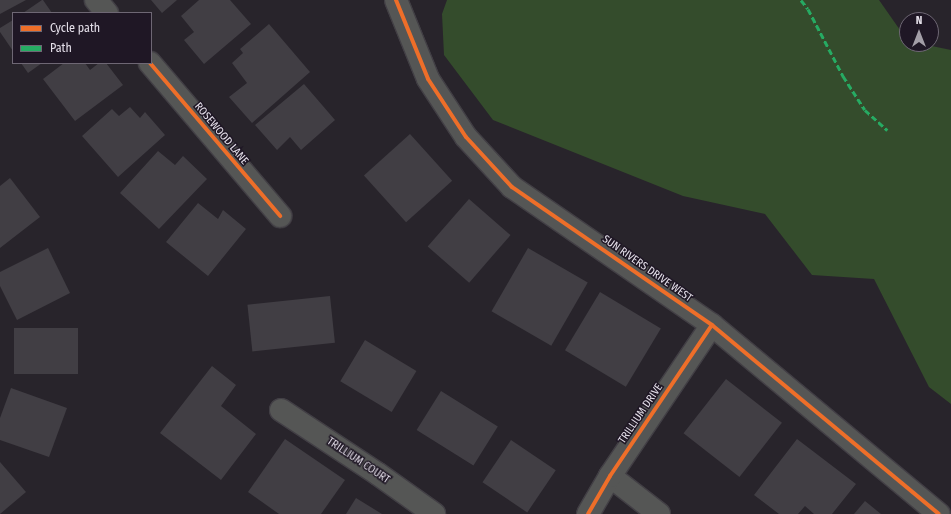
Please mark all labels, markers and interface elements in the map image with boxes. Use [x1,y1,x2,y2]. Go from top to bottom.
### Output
legend [12,12,152,64]
north arrow [899,12,939,52]
text: N [916,14,922,27]
text: Cycle path [50,21,100,35]
text: Path [50,41,72,55]
street label: ROSEWOOD LANE [191,100,251,168]
street label: SUN RIVERS DRIVE WEST [599,233,695,305]
street label: TRILLIUM DRIVE [616,382,666,446]
street label: TRILLIUM COURT [324,435,392,487]

